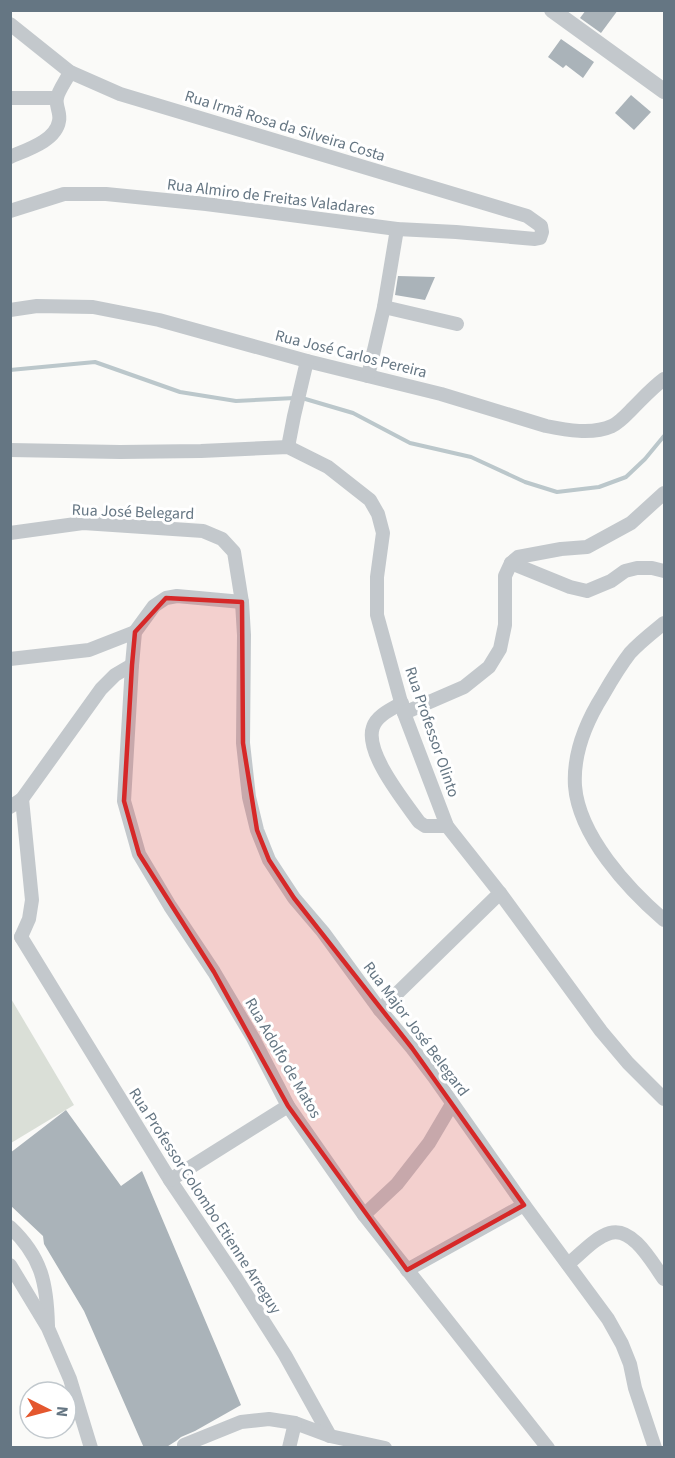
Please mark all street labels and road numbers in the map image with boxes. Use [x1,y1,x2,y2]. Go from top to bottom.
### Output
street label: Rua Irmã Rosa da Silveira Costa [182,85,388,167]
street label: Rua Almiro de Freitas Valadares [166,173,376,221]
street label: Rua José Carlos Pereira [273,324,429,384]
street label: Rua José Belegard [71,499,195,525]
street label: Rua Professor Olinto [399,664,465,800]
street label: Rua Major José Belegard [358,957,474,1101]
street label: Rua Adolfo de Matos [240,994,327,1123]
street label: Rua Professor Colombo Etienne Arreguy [123,1084,287,1319]

